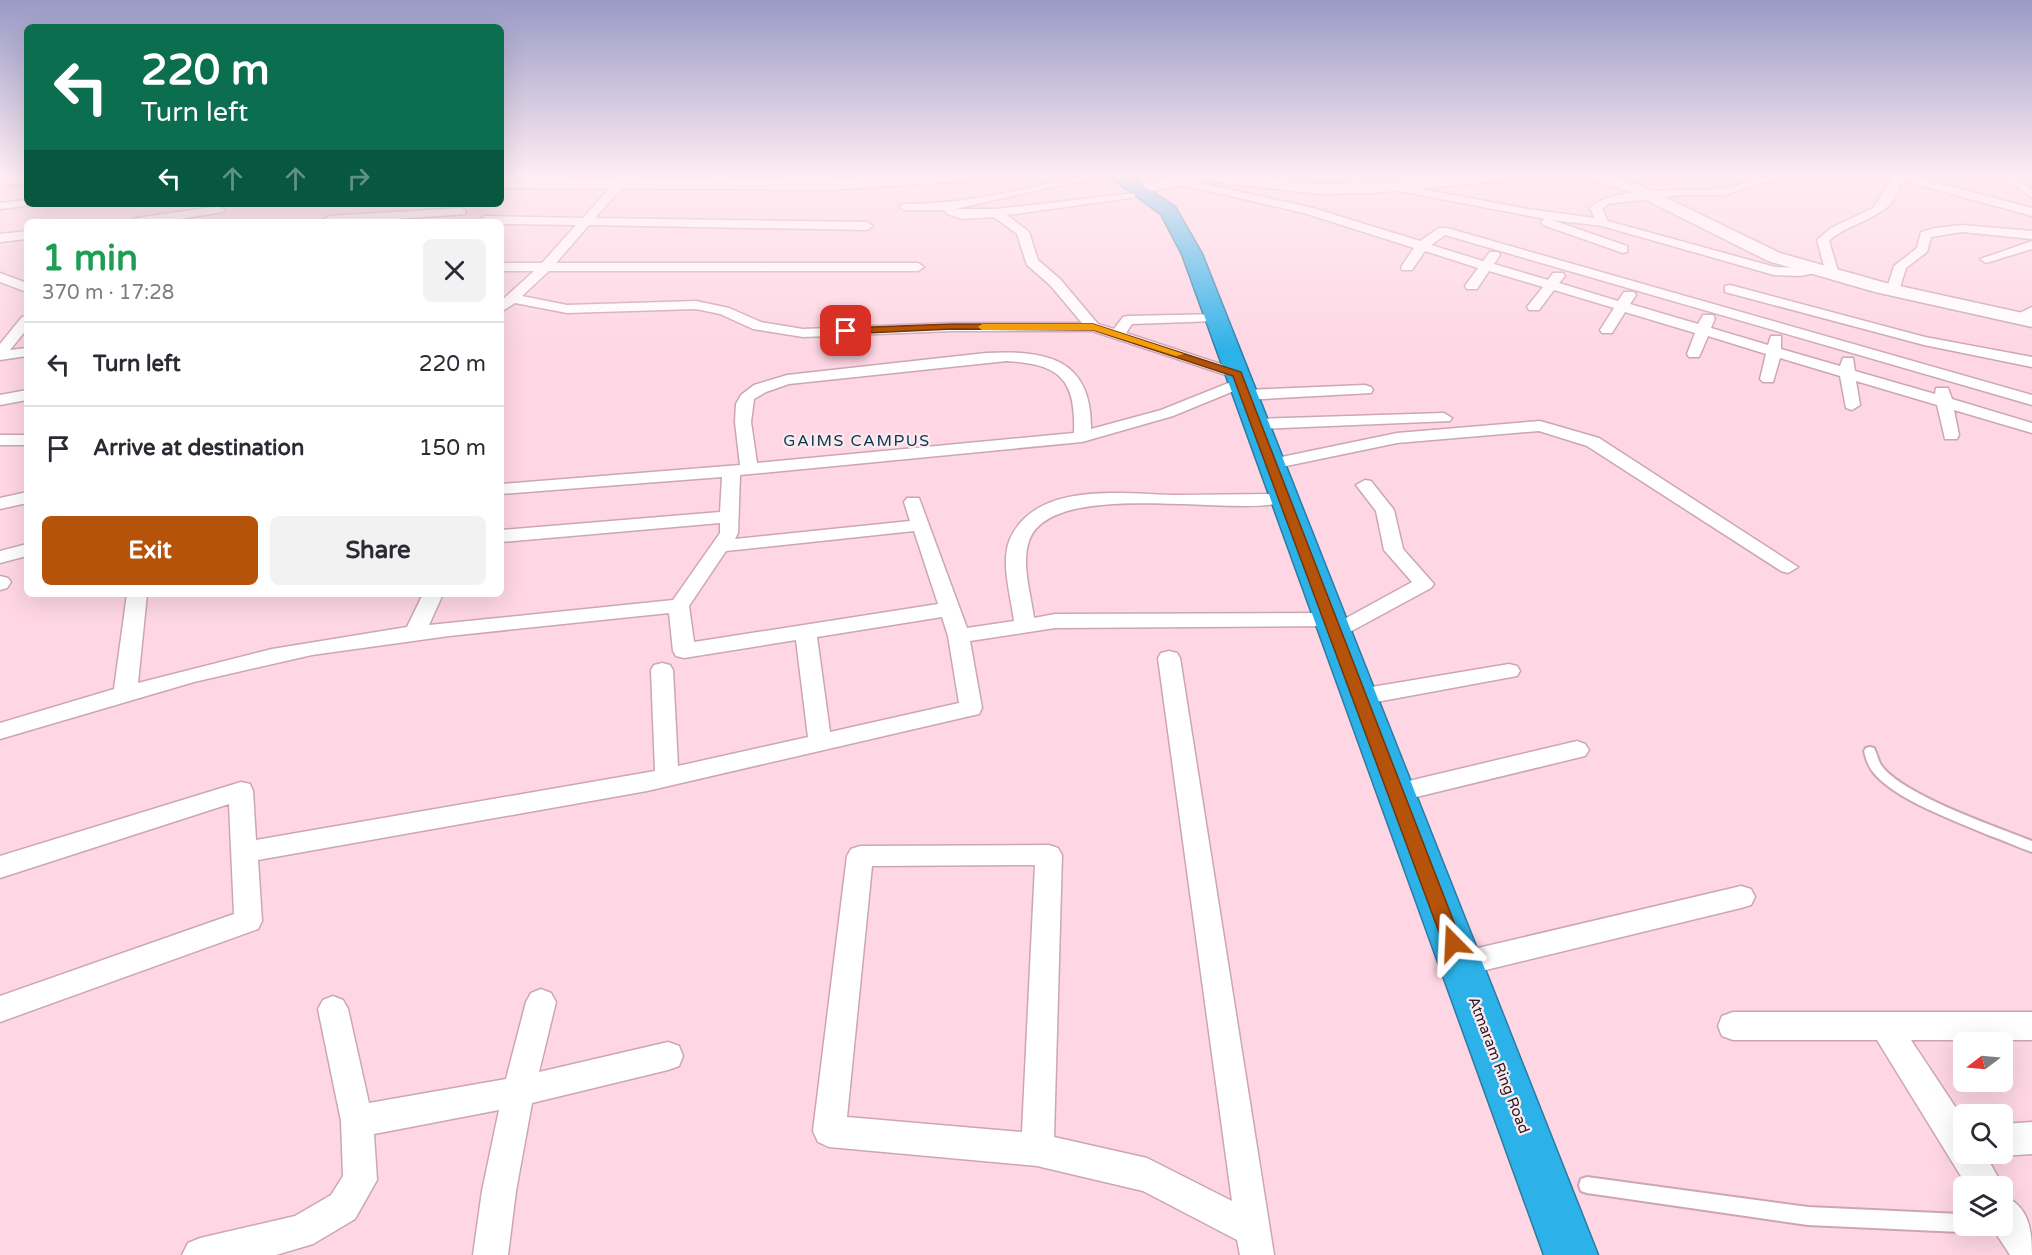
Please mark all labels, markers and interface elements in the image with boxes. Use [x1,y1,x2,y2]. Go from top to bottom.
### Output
text: 220 m [141,45,270,96]
icon: left [42,48,120,126]
text: Turn left [141,96,248,129]
icon: left [153,162,186,195]
icon: ahead [216,162,249,195]
icon: ahead [279,162,312,195]
icon: right [342,162,375,195]
text: 1 min [42,237,138,280]
button: close [423,239,486,302]
text: 370 m · 17:28 [42,281,174,305]
pin [820,305,871,356]
icon: arrive [829,314,862,347]
icon: left [42,348,75,381]
text: Turn left [93,351,181,377]
text: 220 m [419,351,486,377]
district label: GAIMS CAMPUS [783,431,931,451]
icon: arrive [42,432,75,465]
text: Arrive at destination [93,435,304,461]
text: 150 m [419,435,486,461]
button: Exit [42,516,258,585]
button: Share [270,516,486,585]
position arrow [1421,911,1485,975]
street label: Atmaram Ring Road [1465,994,1533,1136]
north arrow [1953,1032,2013,1092]
map controls [1953,1032,2013,1236]
button: search [1953,1104,2013,1164]
button: layers [1953,1176,2013,1236]

